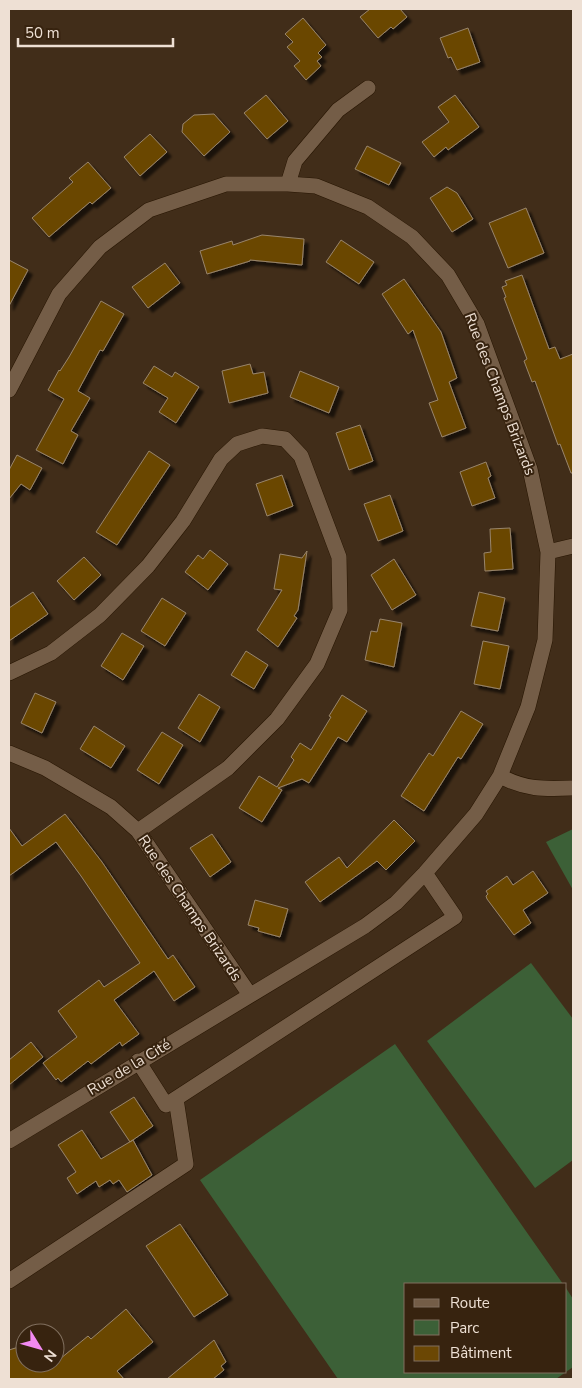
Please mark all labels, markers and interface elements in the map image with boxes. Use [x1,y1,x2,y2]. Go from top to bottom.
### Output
scale bar [18,15,172,47]
text: 50 m [25,23,60,43]
street label: Rue des Champs Brizards [460,310,540,478]
street label: Rue des Champs Brizards [134,831,246,985]
street label: Rue de la Cité [84,1034,174,1100]
legend [404,1283,567,1373]
text: Route [450,1293,490,1313]
text: Parc [450,1318,479,1338]
north arrow [15,1323,65,1373]
text: Bâtiment [450,1343,512,1363]
text: N [39,1346,61,1365]

